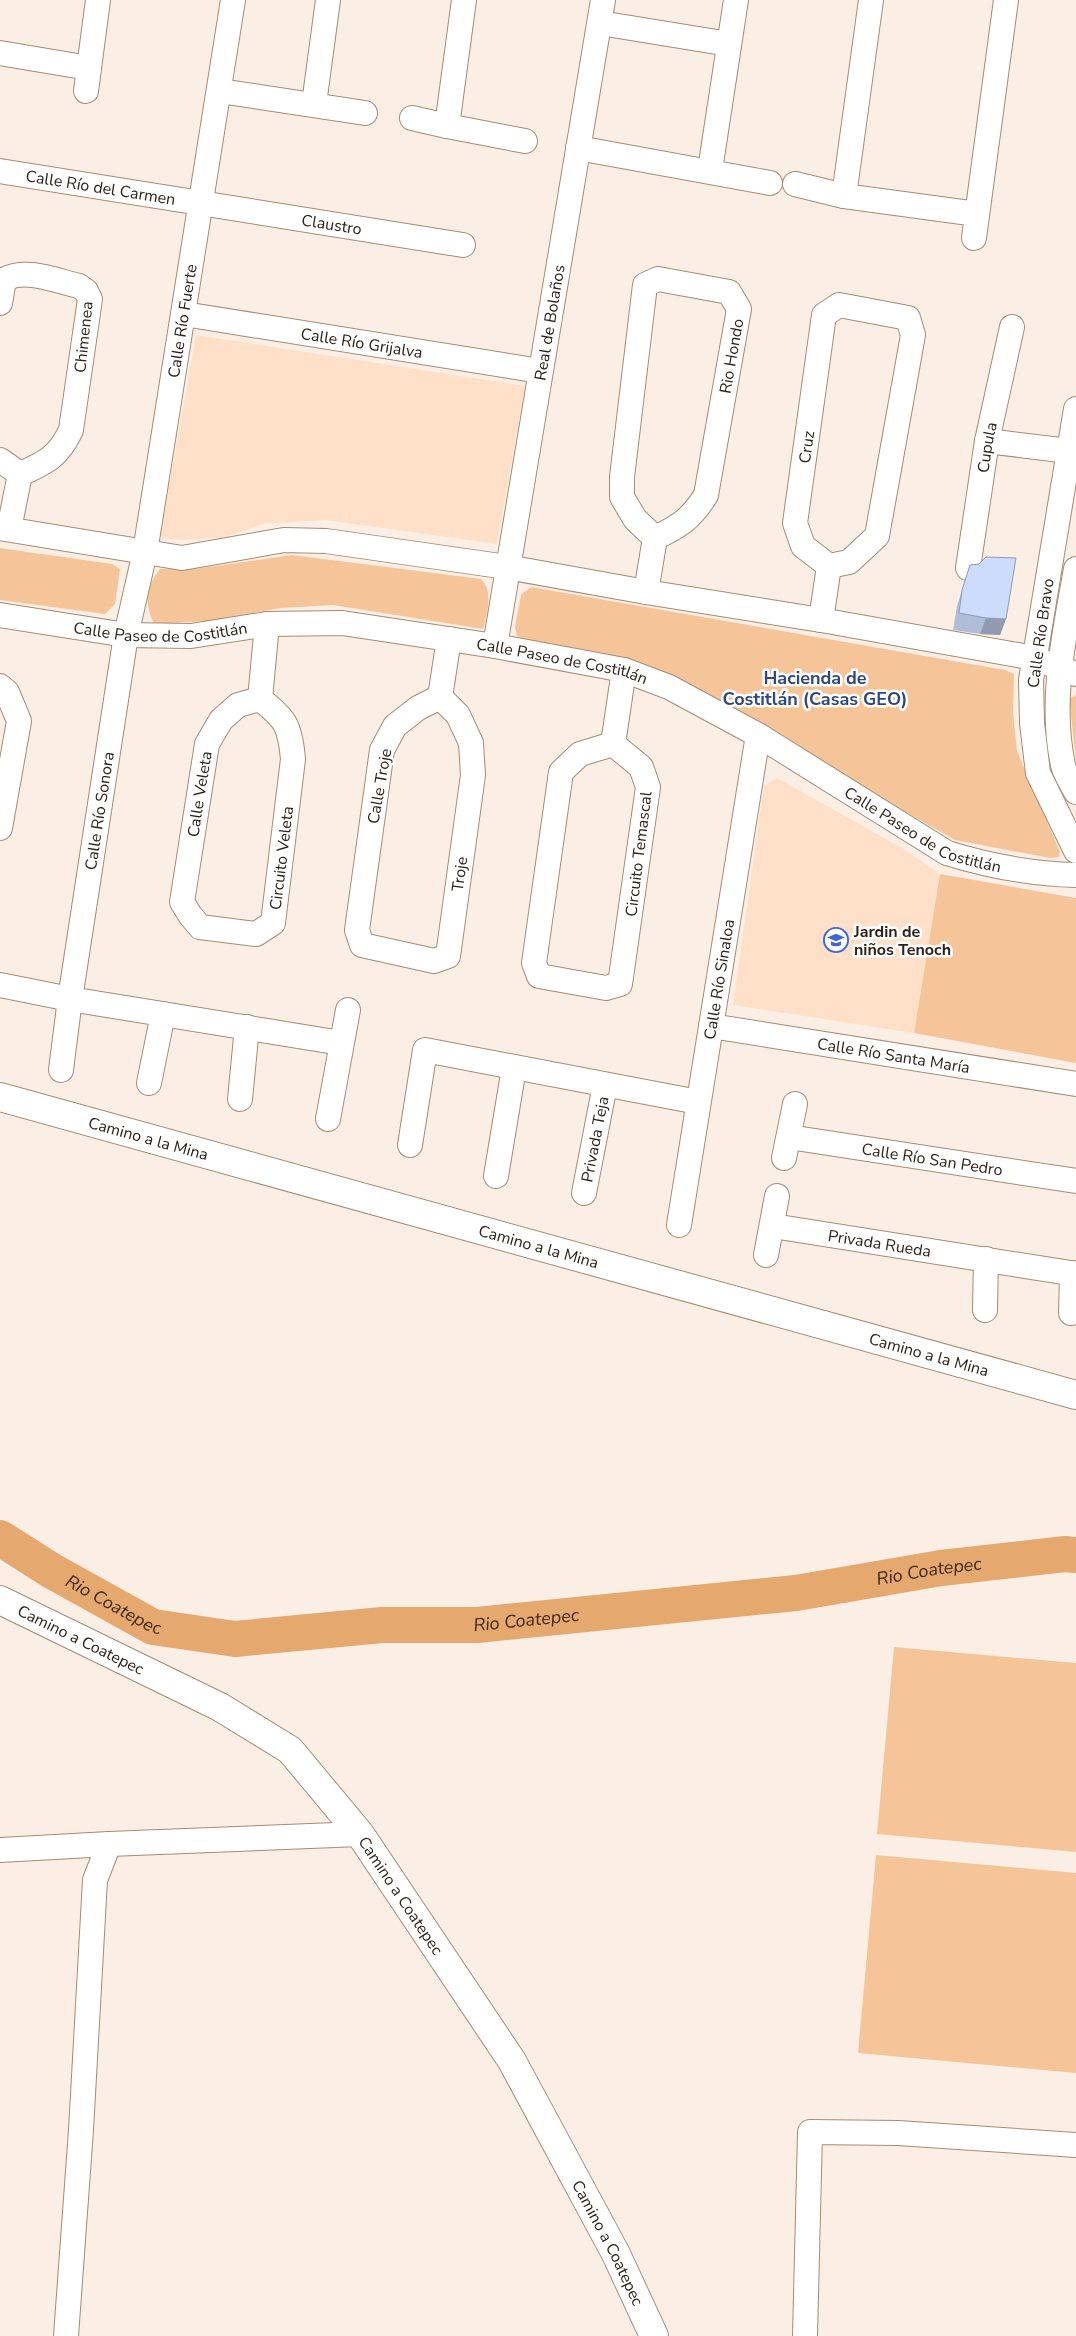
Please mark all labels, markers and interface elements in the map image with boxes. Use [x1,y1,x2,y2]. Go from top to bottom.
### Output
street label: Calle Río del Carmen [24,165,177,211]
street label: Claustro [300,209,363,241]
street label: Calle Río Fuerte [163,263,203,379]
street label: Real de Bolaños [530,263,571,382]
street label: Chimenea [69,300,99,374]
street label: Rio Hondo [715,317,749,395]
street label: Calle Río Grijalva [299,323,424,364]
street label: Cupula [972,420,1003,474]
street label: Cruz [794,429,820,465]
street label: Calle Río Bravo [1022,577,1060,689]
street label: Calle Paseo de Costitlán [72,617,249,648]
street label: Calle Paseo de Costitlán [475,633,651,690]
district label: Hacienda de Costitlán (Casas GEO) [723,666,907,711]
street label: Calle Troje [363,747,397,826]
street label: Calle Río Sonora [80,750,120,872]
street label: Calle Veleta [182,750,218,839]
street label: Calle Paseo de Costitlán [840,782,1003,878]
street label: Circuito Temascal [620,790,658,918]
street label: Circuito Veleta [265,805,299,911]
street label: Troje [447,855,473,893]
street label: Calle Río Sinaloa [699,918,740,1041]
place label: Jardin de niños Tenoch [853,921,951,961]
school or university icon: Jardin de niños Tenoch [823,927,849,953]
street label: Calle Río Santa María [816,1033,971,1079]
street label: Privada Teja [576,1094,615,1184]
street label: Camino a la Mina [86,1112,211,1166]
street label: Calle Río San Pedro [860,1138,1004,1182]
street label: Camino a la Mina [476,1220,601,1274]
street label: Privada Rueda [826,1225,933,1263]
street label: Camino a la Mina [866,1328,991,1382]
water label: Rio Coatepec [874,1551,983,1591]
water label: Rio Coatepec [61,1569,163,1640]
street label: Camino a Coatepec [14,1600,148,1681]
water label: Rio Coatepec [472,1603,581,1637]
street label: Camino a Coatepec [353,1832,448,1960]
street label: Camino a Coatepec [566,2177,649,2310]

